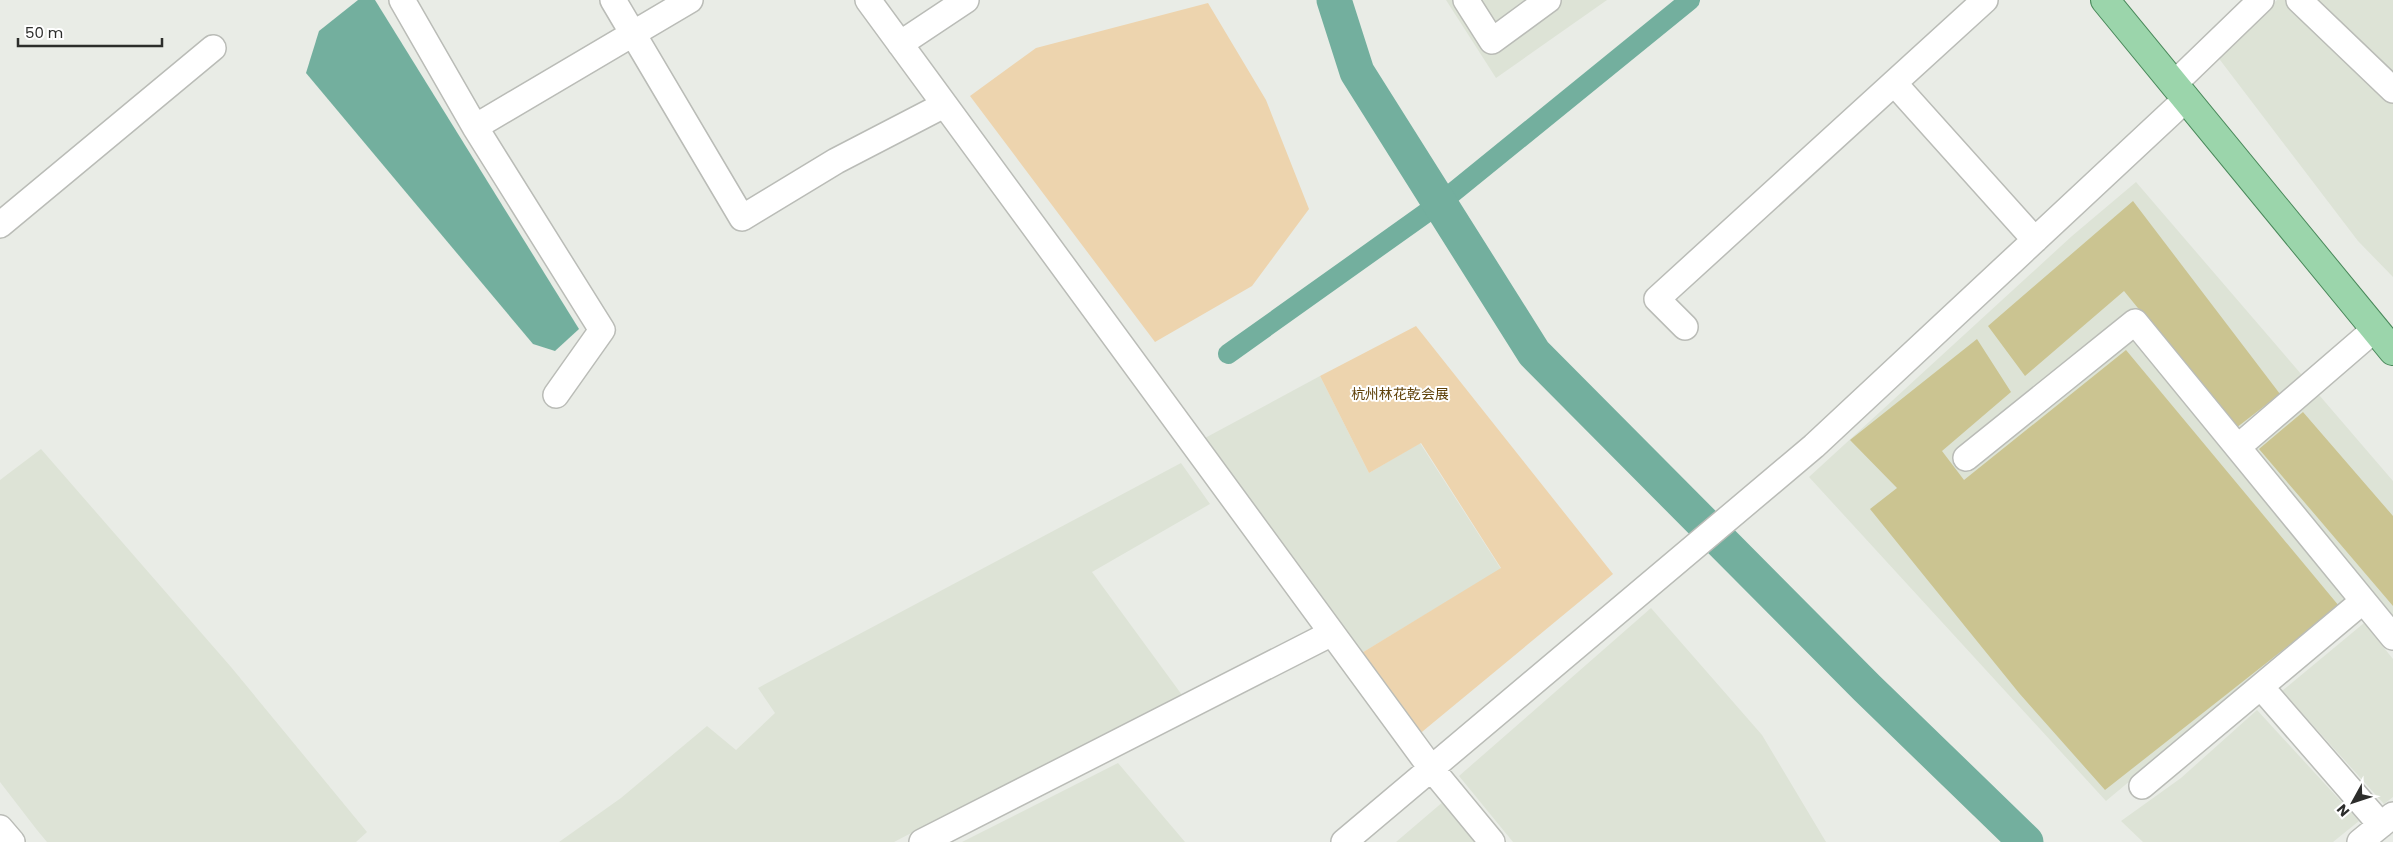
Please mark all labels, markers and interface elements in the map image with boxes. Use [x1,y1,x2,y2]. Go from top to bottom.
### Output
scale bar [18,15,161,47]
text: 50 m [25,22,63,43]
park label: 杭州林花乾会展 [1351,384,1449,404]
north arrow [2328,777,2378,827]
text: N [2332,800,2354,821]

